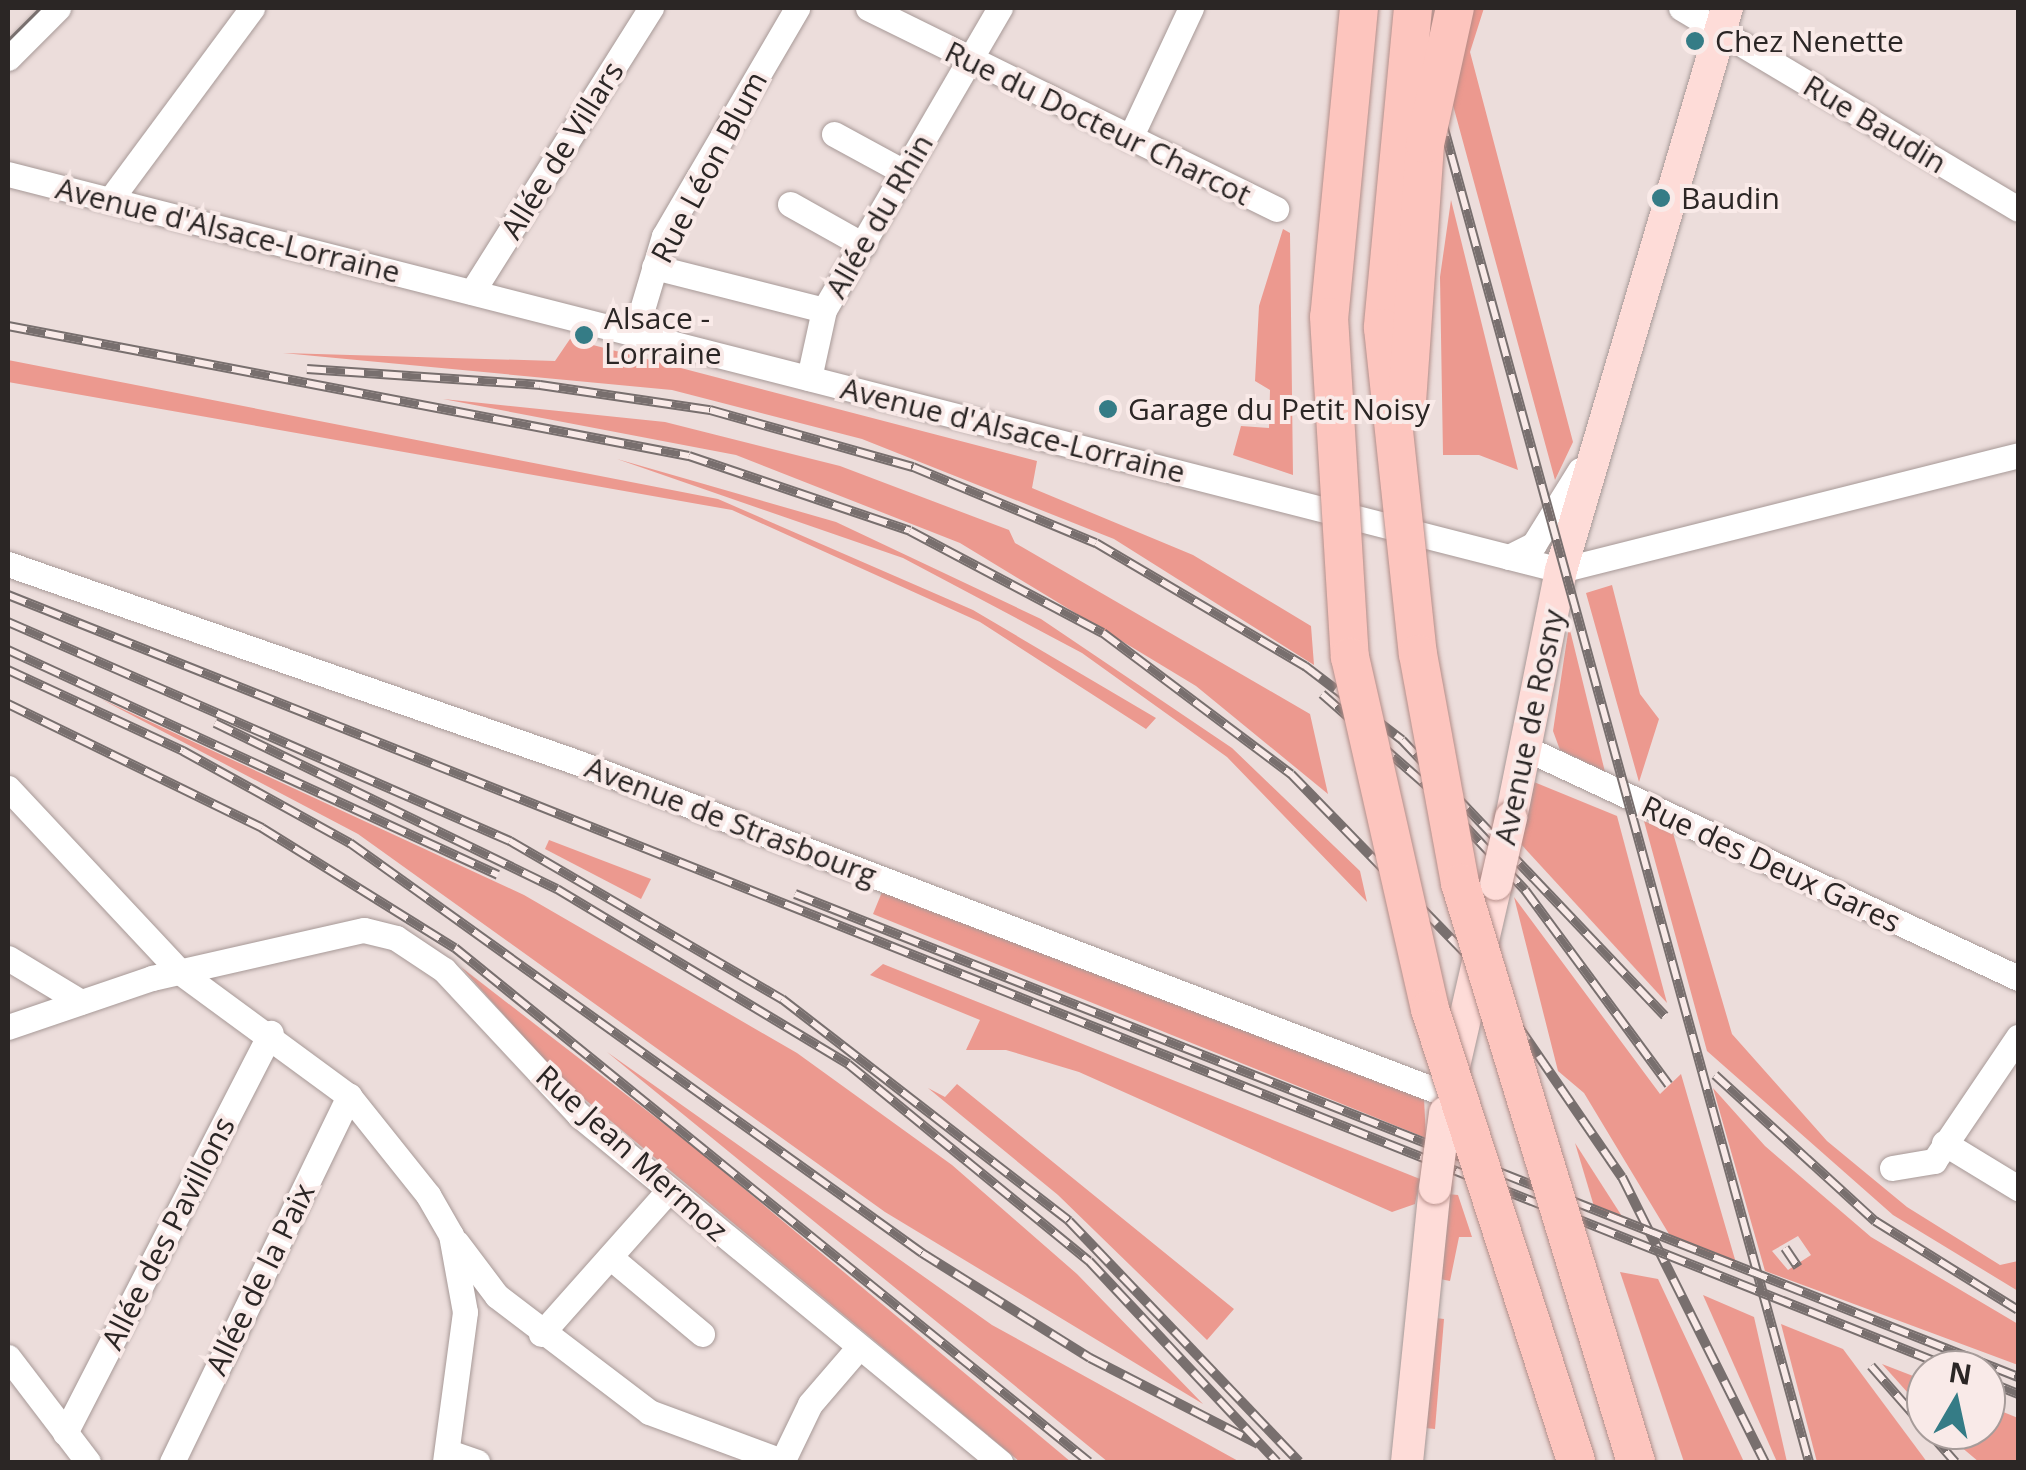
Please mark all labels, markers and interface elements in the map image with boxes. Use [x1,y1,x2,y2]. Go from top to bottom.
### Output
place label: Chez Nenette [1715,23,1904,59]
marker: Chez Nenette [1684,30,1706,52]
street label: Rue du Docteur Charcot [939,33,1257,213]
street label: Allée de Villars [493,55,631,245]
street label: Rue Léon Blum [643,65,775,269]
street label: Rue Baudin [1797,67,1953,181]
street label: Allée du Rhin [818,128,940,304]
street label: Avenue d'Alsace-Lorraine [52,170,404,290]
place label: Baudin [1681,180,1780,216]
marker: Baudin [1650,187,1672,209]
place label: Alsace - Lorraine [604,300,722,370]
marker: Alsace - Lorraine [573,324,595,346]
street label: Avenue d'Alsace-Lorraine [837,370,1189,490]
place label: Garage du Petit Noisy [1128,391,1430,427]
marker: Garage du Petit Noisy [1097,398,1119,420]
street label: Avenue de Rosny [1486,606,1572,848]
street label: Avenue de Strasbourg [580,749,882,893]
street label: Rue des Deux Gares [1636,788,1906,940]
street label: Rue Jean Mermoz [529,1058,735,1248]
street label: Allée des Pavillons [94,1111,242,1355]
street label: Allée de la Paix [198,1177,322,1381]
north arrow [1906,1350,2006,1450]
text: N [1946,1352,1975,1393]

